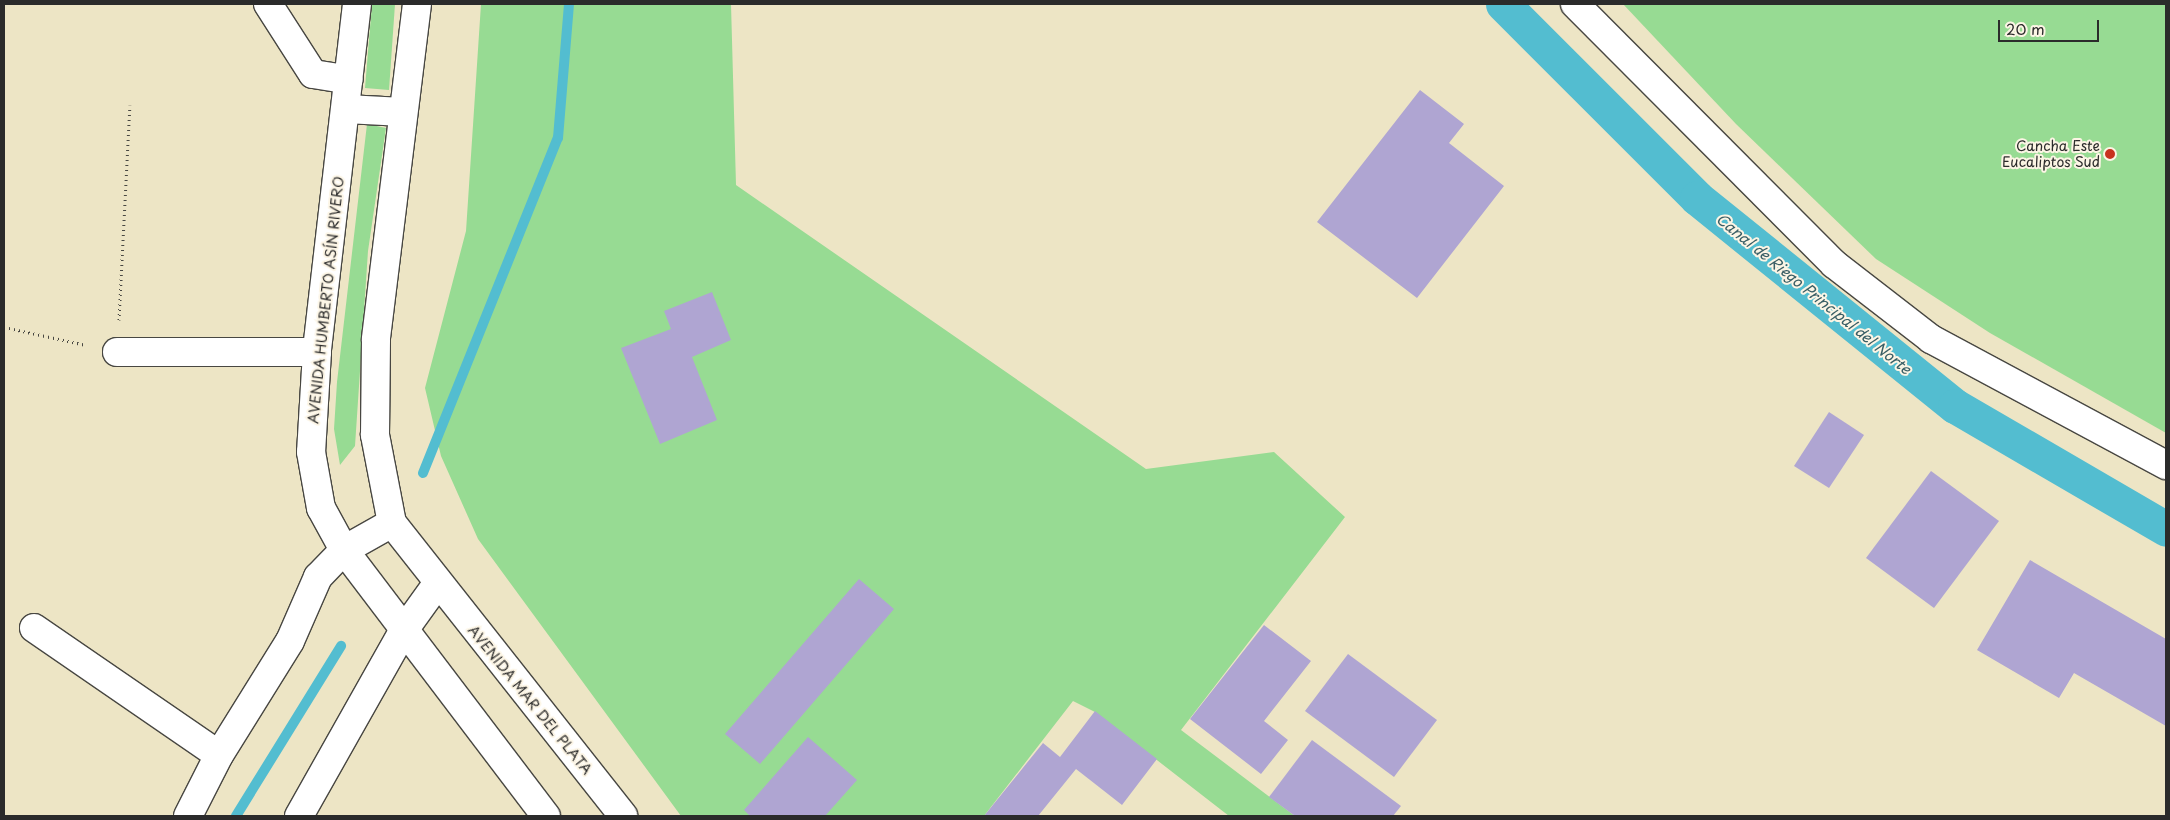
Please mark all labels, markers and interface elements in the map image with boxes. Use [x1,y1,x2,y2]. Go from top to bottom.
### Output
scale bar [2000,10,2101,42]
text: 20 m [2006,17,2045,40]
place label: Cancha Este Eucaliptos Sud [2002,138,2100,170]
marker: Cancha Este Eucaliptos Sud [2104,148,2116,160]
street label: AVENIDA HUMBERTO ASÍN RIVERO [305,175,347,425]
water label: Canal de Riego Principal del Norte [1712,208,1916,378]
street label: AVENIDA MAR DEL PLATA [465,623,595,777]

